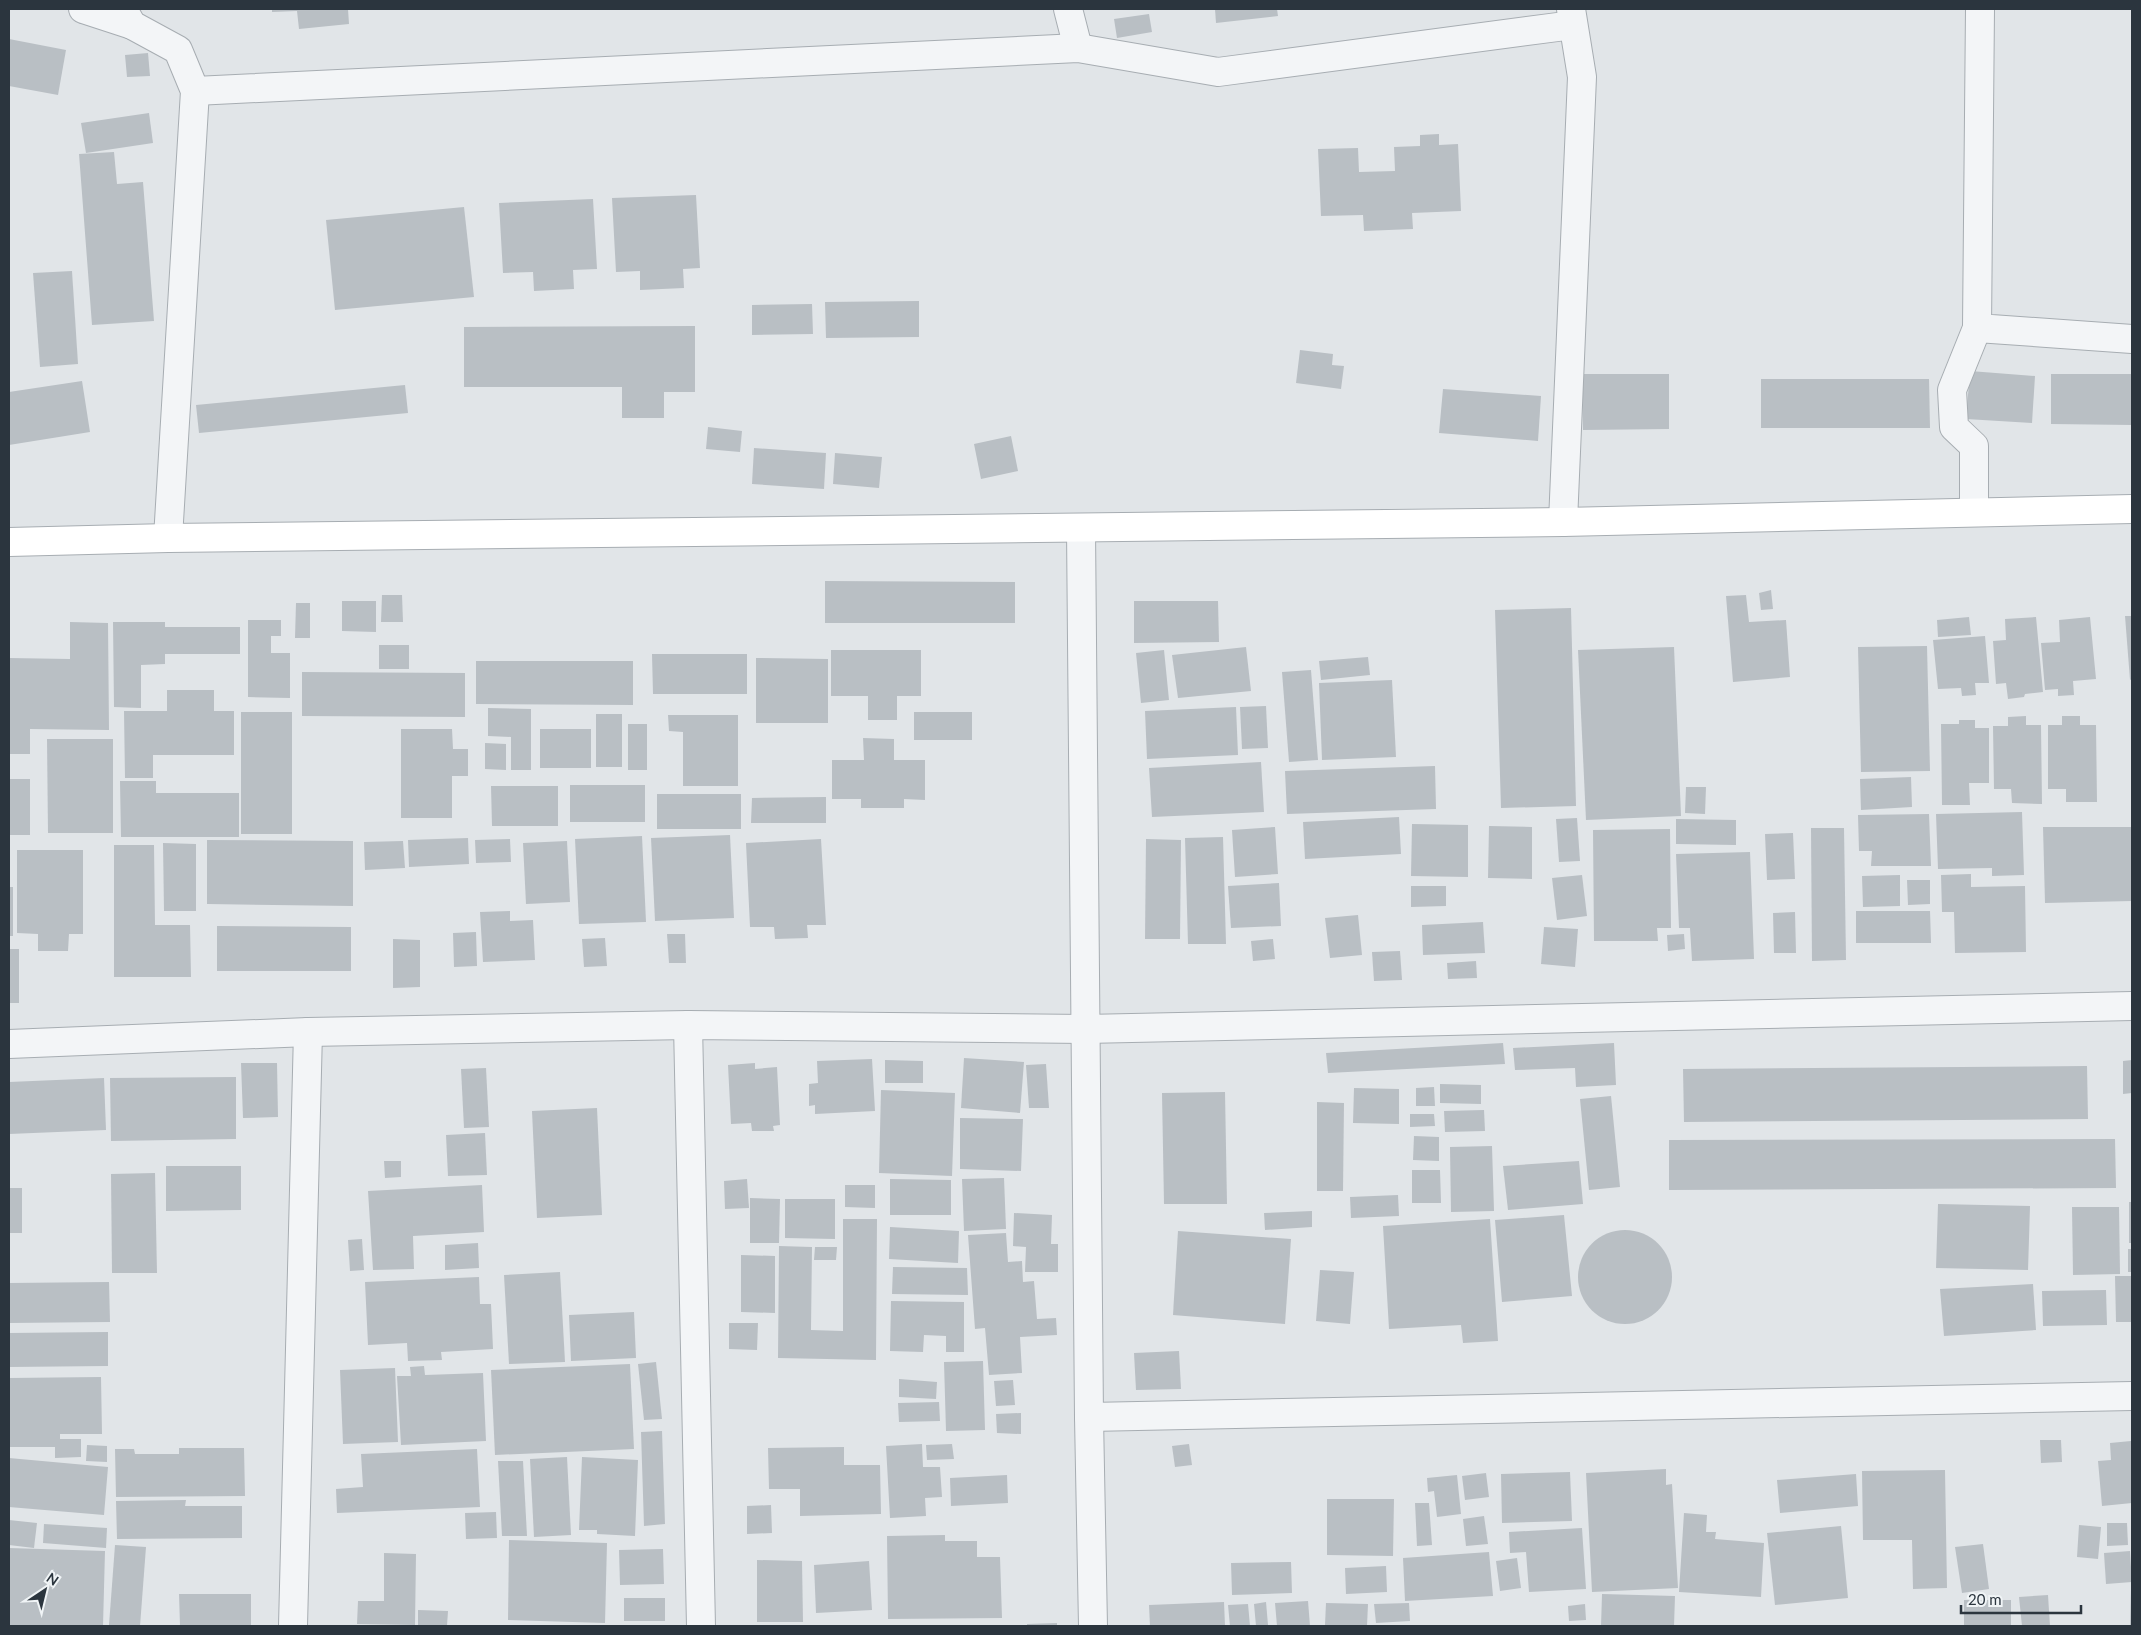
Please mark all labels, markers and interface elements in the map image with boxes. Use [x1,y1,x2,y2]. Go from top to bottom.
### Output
north arrow [20,1565,70,1615]
text: N [43,1569,62,1589]
scale bar [1961,1582,2081,1614]
text: 20 m [1968,1590,2002,1608]

